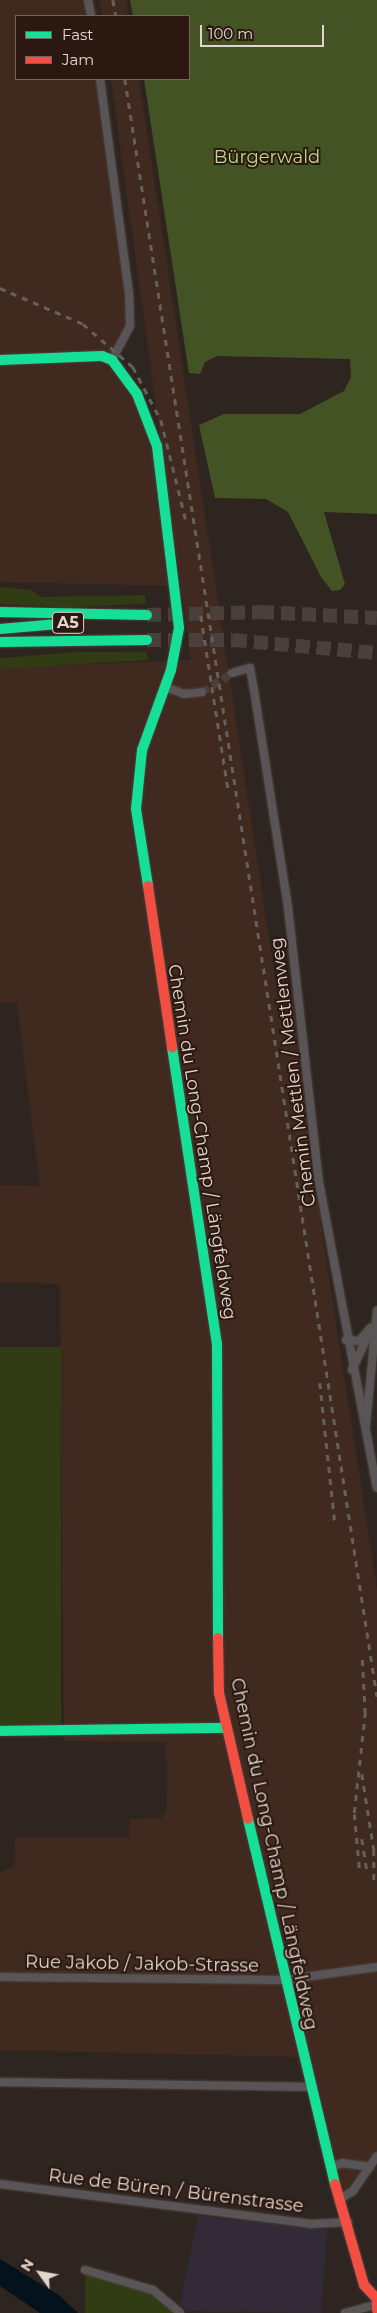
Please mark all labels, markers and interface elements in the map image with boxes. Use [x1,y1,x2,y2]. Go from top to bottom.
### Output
legend [15,15,190,80]
scale bar [202,15,326,47]
text: 100 m [208,24,253,43]
text: Fast [62,25,93,44]
text: Jam [62,50,94,69]
park label: Bürgerwald [214,146,320,168]
road number: A5 [52,610,84,636]
street label: Chemin Mettlen / Mettlenweg [266,936,320,1208]
street label: Chemin du Long-Champ / Längfeldweg [163,963,241,1321]
street label: Chemin du Long-Champ / Längfeldweg [226,1676,322,2032]
street label: Rue Jakob / Jakob-Strasse [25,1951,259,1977]
street label: Rue de Büren / Bürenstrasse [47,2165,305,2217]
north arrow [15,2248,65,2298]
text: N [17,2255,38,2275]

